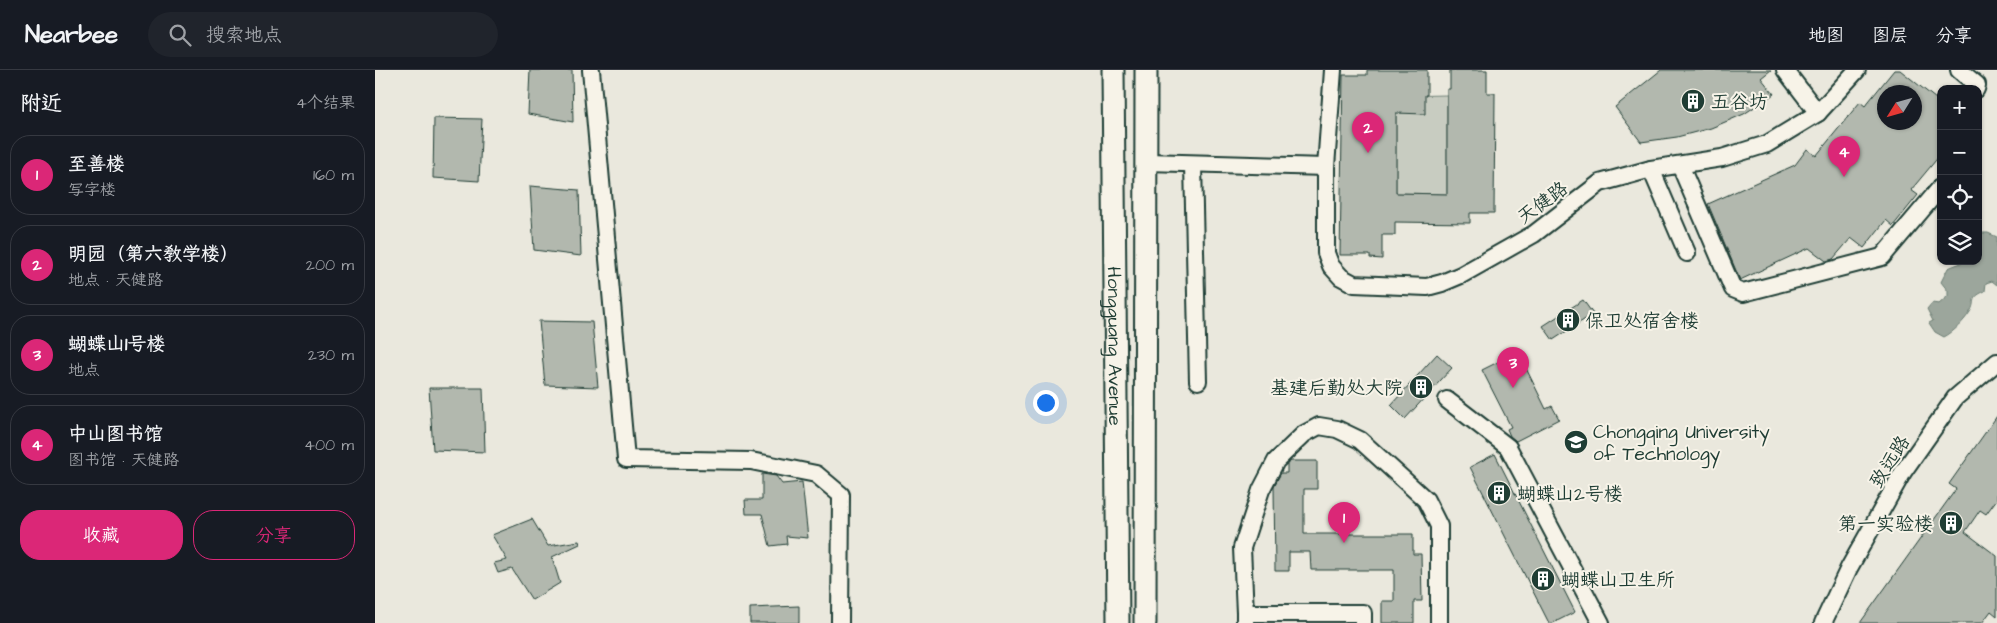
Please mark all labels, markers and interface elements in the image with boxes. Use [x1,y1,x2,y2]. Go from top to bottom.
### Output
search box [148,12,498,57]
text: Nearbee [25,18,118,52]
icon: search [166,21,194,49]
text: 搜索地点 [206,22,282,49]
text: 地图 [1808,23,1844,48]
text: 图层 [1872,23,1908,48]
text: 分享 [1936,23,1972,48]
north arrow [1877,85,1922,130]
map controls [1937,85,1982,265]
button: + [1937,85,1982,130]
building icon: 五谷坊 [1680,88,1706,114]
text: 附近 [20,89,62,118]
place label: 五谷坊 [1711,89,1768,116]
text: 4个结果 [296,92,355,114]
pin: 2 [1352,112,1384,153]
button: − [1937,130,1982,175]
pin: 4 [1828,136,1860,177]
text: 至善楼 [68,151,125,178]
text: 1 [36,164,38,186]
text: 160 m [313,164,354,186]
button: locate [1937,175,1982,220]
street label: 天健路 [1512,176,1574,231]
text: 写字楼 [68,179,116,201]
button: layers [1937,220,1982,265]
text: 明园（第六教学楼） [68,241,239,268]
text: 2 [32,254,42,276]
text: 200 m [306,254,354,276]
street label: Hongguang Avenue [1099,266,1128,426]
text: 地点 · 天健路 [68,269,163,291]
building icon: 保卫处宿舍楼 [1555,307,1581,333]
place label: 保卫处宿舍楼 [1585,308,1699,335]
text: 蝴蝶山1号楼 [68,331,165,358]
text: 3 [33,344,41,366]
text: 230 m [308,344,354,366]
pin: 3 [1497,347,1529,388]
text: 地点 [68,359,100,381]
building icon: 基建后勤处大院 [1408,374,1434,400]
place label: 基建后勤处大院 [1270,375,1403,402]
your location [1033,390,1059,416]
place label: Chongqing University of Technology [1593,419,1770,469]
text: 中山图书馆 [68,421,163,448]
school or university icon: Chongqing University of Technology [1563,429,1589,455]
street label: 致远路 [1864,430,1917,493]
text: 4 [32,434,42,456]
text: 400 m [304,434,354,456]
text: 图书馆 · 天健路 [68,449,179,471]
building icon: 蝴蝶山2号楼 [1486,480,1512,506]
place label: 蝴蝶山2号楼 [1517,481,1623,508]
pin: 1 [1328,502,1360,543]
button: 收藏 [20,510,183,560]
button: 分享 [193,510,355,560]
building icon: 第一实验楼 [1938,510,1964,536]
place label: 第一实验楼 [1838,511,1933,538]
building icon: 蝴蝶山卫生所 [1530,566,1556,592]
place label: 蝴蝶山卫生所 [1561,567,1675,594]

